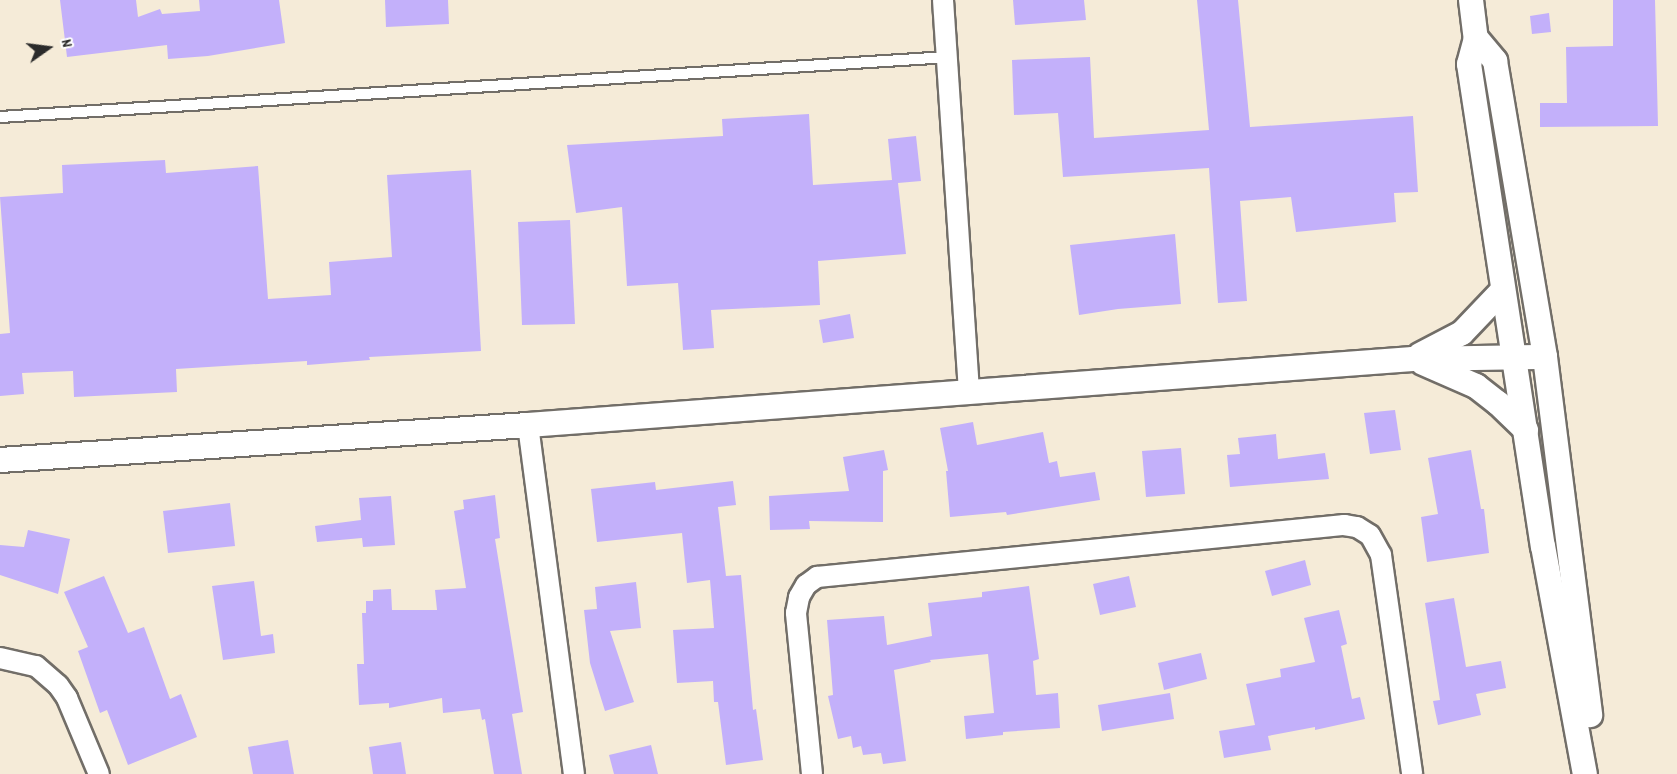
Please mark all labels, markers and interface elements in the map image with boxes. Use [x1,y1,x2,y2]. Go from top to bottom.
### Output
north arrow [18,18,78,78]
text: N [54,37,78,50]

